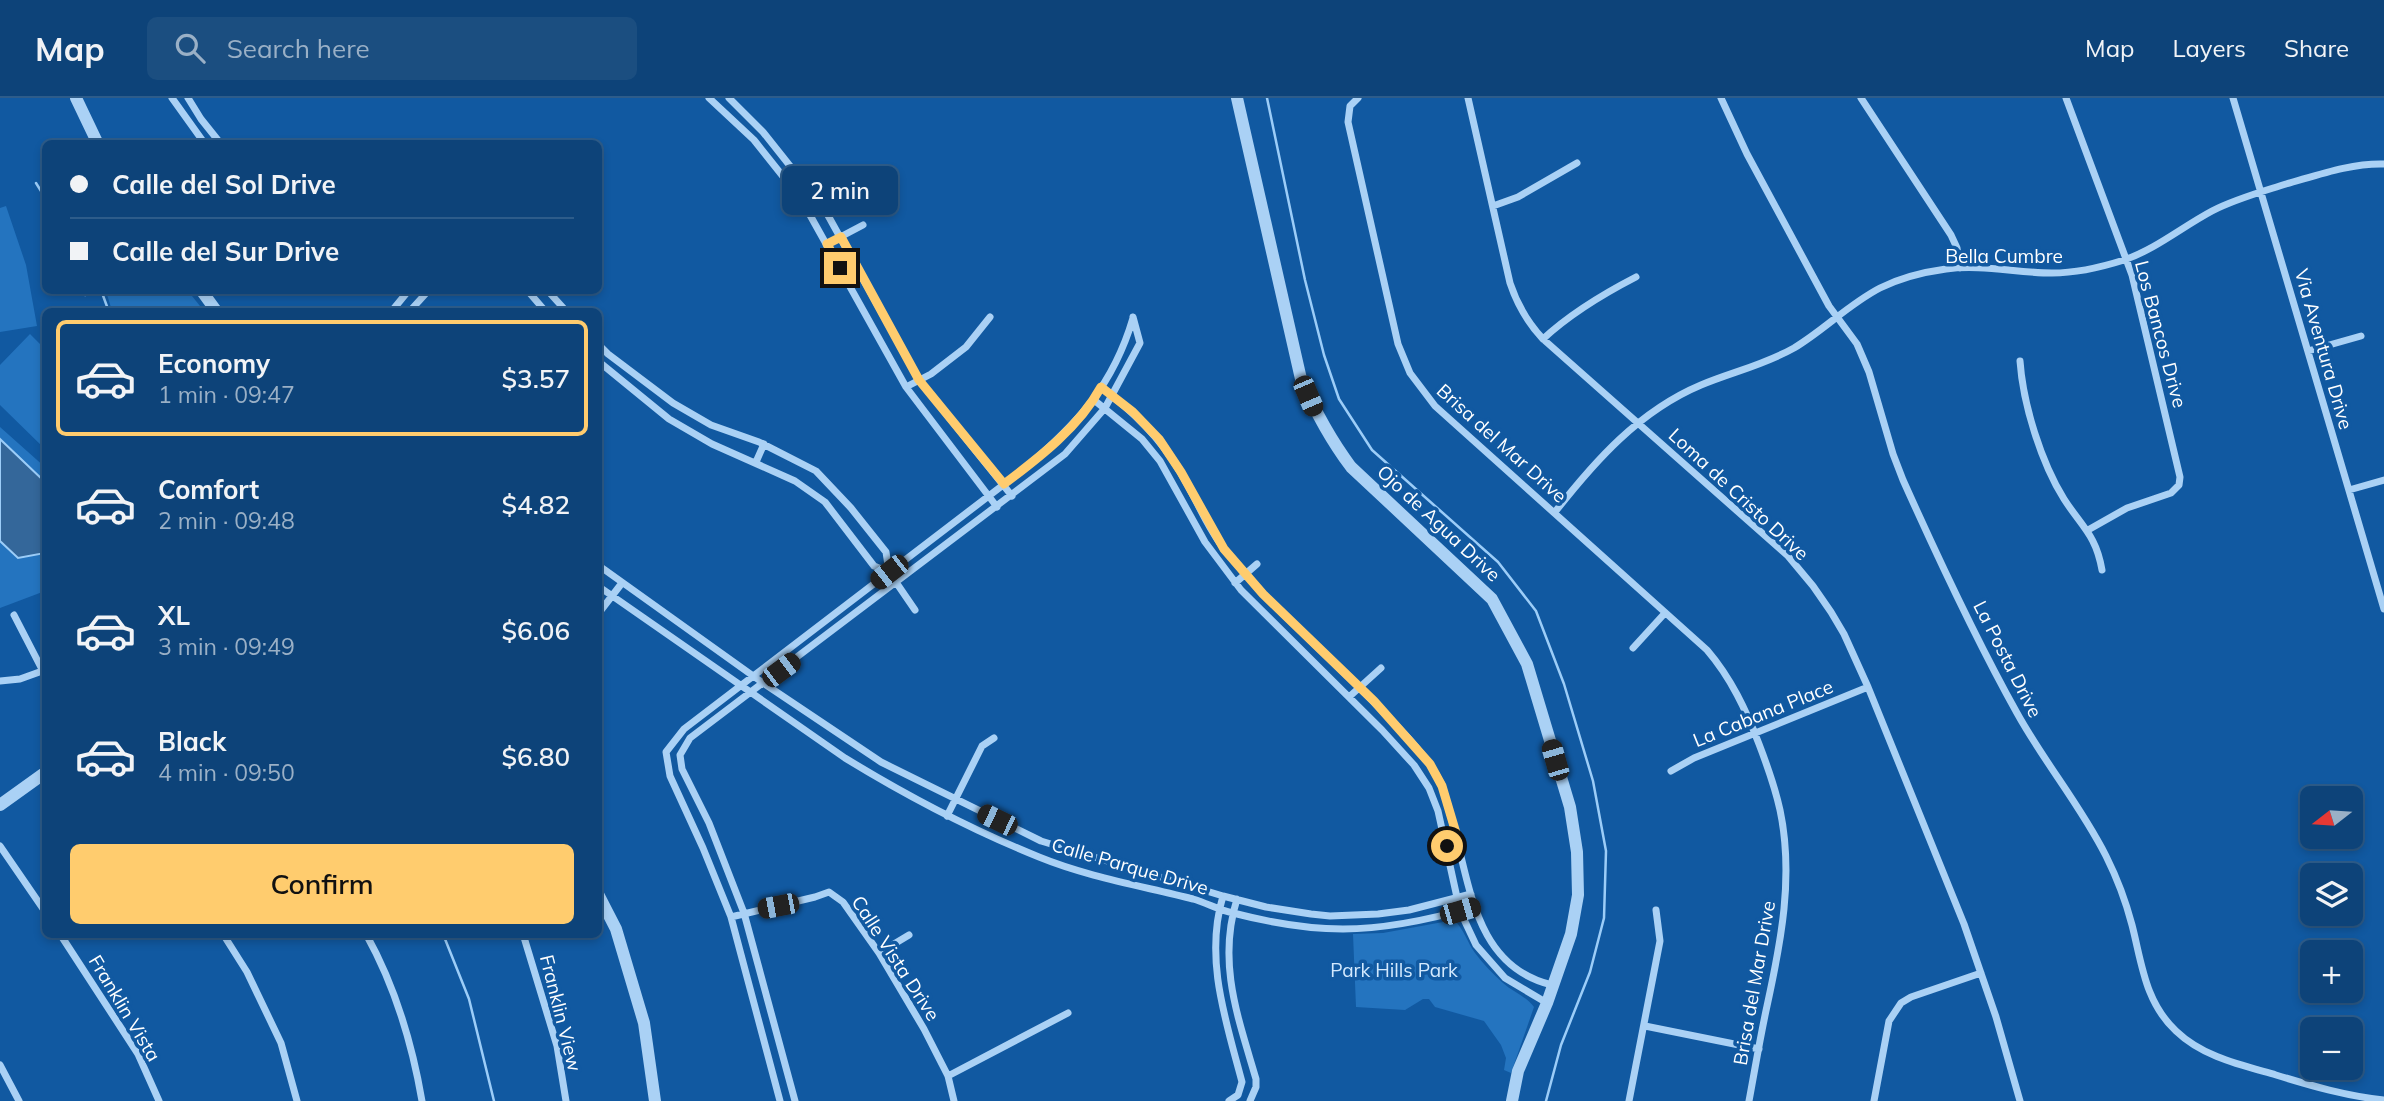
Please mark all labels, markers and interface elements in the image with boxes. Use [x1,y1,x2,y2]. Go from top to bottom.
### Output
search box [147,17,637,80]
text: Map [35,28,105,69]
icon: search [171,29,209,67]
text: Search here [227,32,370,65]
text: Map [2085,33,2134,63]
text: Layers [2172,33,2246,63]
text: Share [2284,33,2349,63]
callout: 2 min [782,166,898,216]
text: Calle del Sol Drive [112,168,336,201]
text: 2 min [810,176,870,205]
text: Calle del Sur Drive [112,235,339,268]
street label: Bella Cumbre [1945,244,2063,268]
route end [824,252,856,284]
street label: Los Bancos Drive [2130,258,2192,410]
street label: Via Aventura Drive [2290,266,2358,432]
icon: car [74,347,137,410]
text: Economy [158,347,270,380]
text: $3.57 [501,362,570,395]
car [1291,373,1326,419]
street label: Brisa del Mar Drive [1432,378,1572,508]
text: 1 min · 09:47 [158,380,295,409]
street label: Loma de Cristo Drive [1664,423,1814,565]
street label: Ojo de Agua Drive [1372,460,1506,586]
icon: car [74,473,137,536]
text: Comfort [158,473,259,506]
text: $4.82 [501,488,570,521]
text: 2 min · 09:48 [158,506,295,535]
car [866,551,913,593]
street label: La Posta Drive [1968,597,2048,721]
icon: car [74,599,137,662]
text: XL [158,599,190,632]
text: $6.06 [501,614,570,647]
text: 3 min · 09:49 [158,632,295,661]
car [758,649,805,691]
street label: La Cabana Place [1689,674,1837,752]
icon: car [74,725,137,788]
text: Black [158,725,226,758]
car [1540,737,1571,783]
text: $6.80 [501,740,570,773]
text: 4 min · 09:50 [158,758,295,787]
north arrow [2300,786,2362,849]
map controls [2300,786,2363,1080]
car [974,801,1021,839]
route start [1431,830,1463,862]
street label: Calle Parque Drive [1049,832,1211,900]
button: Confirm [70,844,574,924]
button: layers [2300,863,2363,926]
street label: Calle Vista Drive [847,891,945,1025]
car [756,892,801,920]
car [1437,895,1484,927]
street label: Brisa del Mar Drive [1728,899,1780,1067]
button: + [2300,940,2363,1003]
street label: Franklin Vista [84,950,166,1066]
street label: Franklin View [535,952,587,1074]
park label: Park Hills Park [1330,958,1458,982]
button: − [2300,1017,2363,1080]

